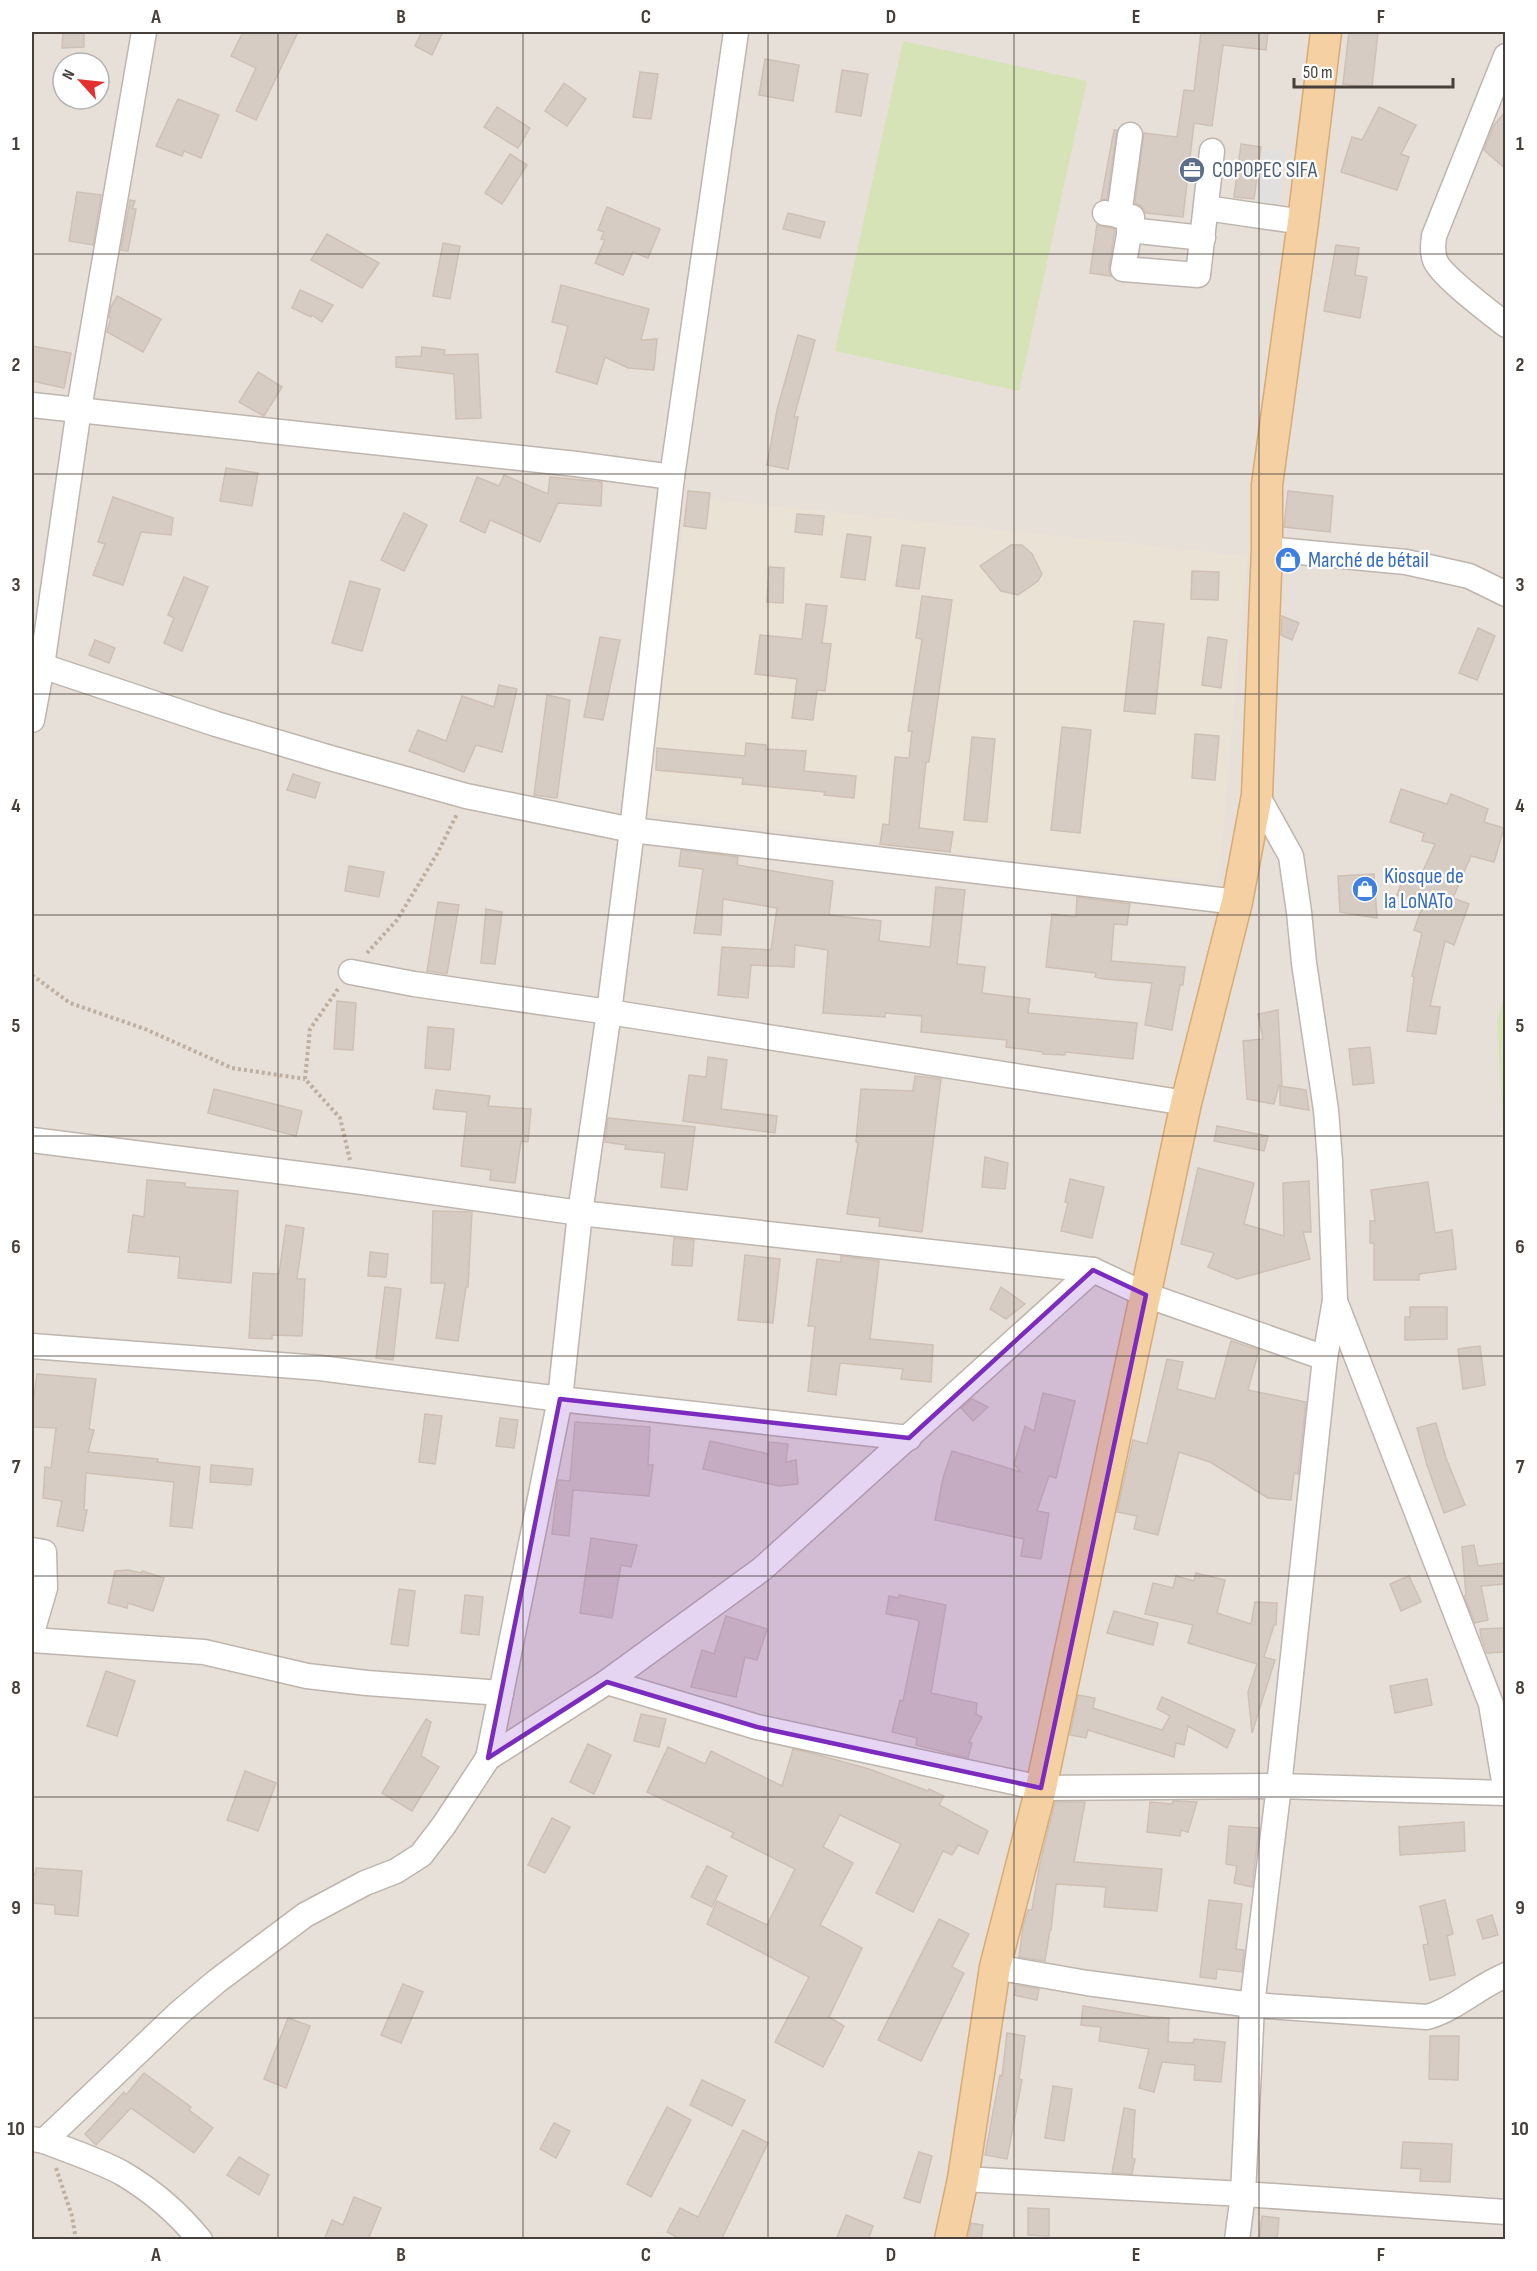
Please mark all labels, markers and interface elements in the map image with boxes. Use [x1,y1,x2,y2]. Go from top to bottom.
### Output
text: A [150,5,161,29]
text: B [396,5,406,29]
text: C [641,5,651,29]
text: D [886,5,896,29]
text: E [1132,5,1140,29]
text: F [1377,5,1385,29]
north arrow [51,51,111,111]
scale bar [1294,51,1453,89]
text: 50 m [1303,62,1333,83]
text: N [59,67,79,83]
text: 1 [12,132,20,156]
text: 1 [1516,132,1524,156]
office icon: COPOPEC SIFA [1177,155,1207,185]
place label: COPOPEC SIFA [1212,157,1318,184]
text: 2 [12,353,20,377]
text: 2 [1516,353,1524,377]
shop icon: Marché de bétail [1273,545,1303,575]
place label: Marché de bétail [1308,547,1429,574]
text: 3 [12,573,21,597]
text: 3 [1516,573,1525,597]
text: 4 [11,794,21,818]
text: 4 [1515,794,1525,818]
place label: Kiosque de la LoNATo [1384,863,1464,915]
shop icon: Kiosque de la LoNATo [1350,874,1380,904]
text: 5 [12,1014,21,1038]
text: 5 [1516,1014,1525,1038]
text: 6 [11,1235,21,1259]
text: 6 [1515,1235,1525,1259]
text: 7 [12,1455,21,1479]
text: 7 [1516,1455,1525,1479]
text: 8 [11,1676,21,1700]
text: 8 [1515,1676,1525,1700]
text: 9 [11,1896,21,1920]
text: 9 [1515,1896,1525,1920]
text: 10 [7,2117,25,2141]
text: 10 [1511,2117,1529,2141]
text: A [150,2243,161,2267]
text: B [396,2243,406,2267]
text: C [641,2243,651,2267]
text: D [886,2243,896,2267]
text: E [1132,2243,1140,2267]
text: F [1377,2243,1385,2267]

